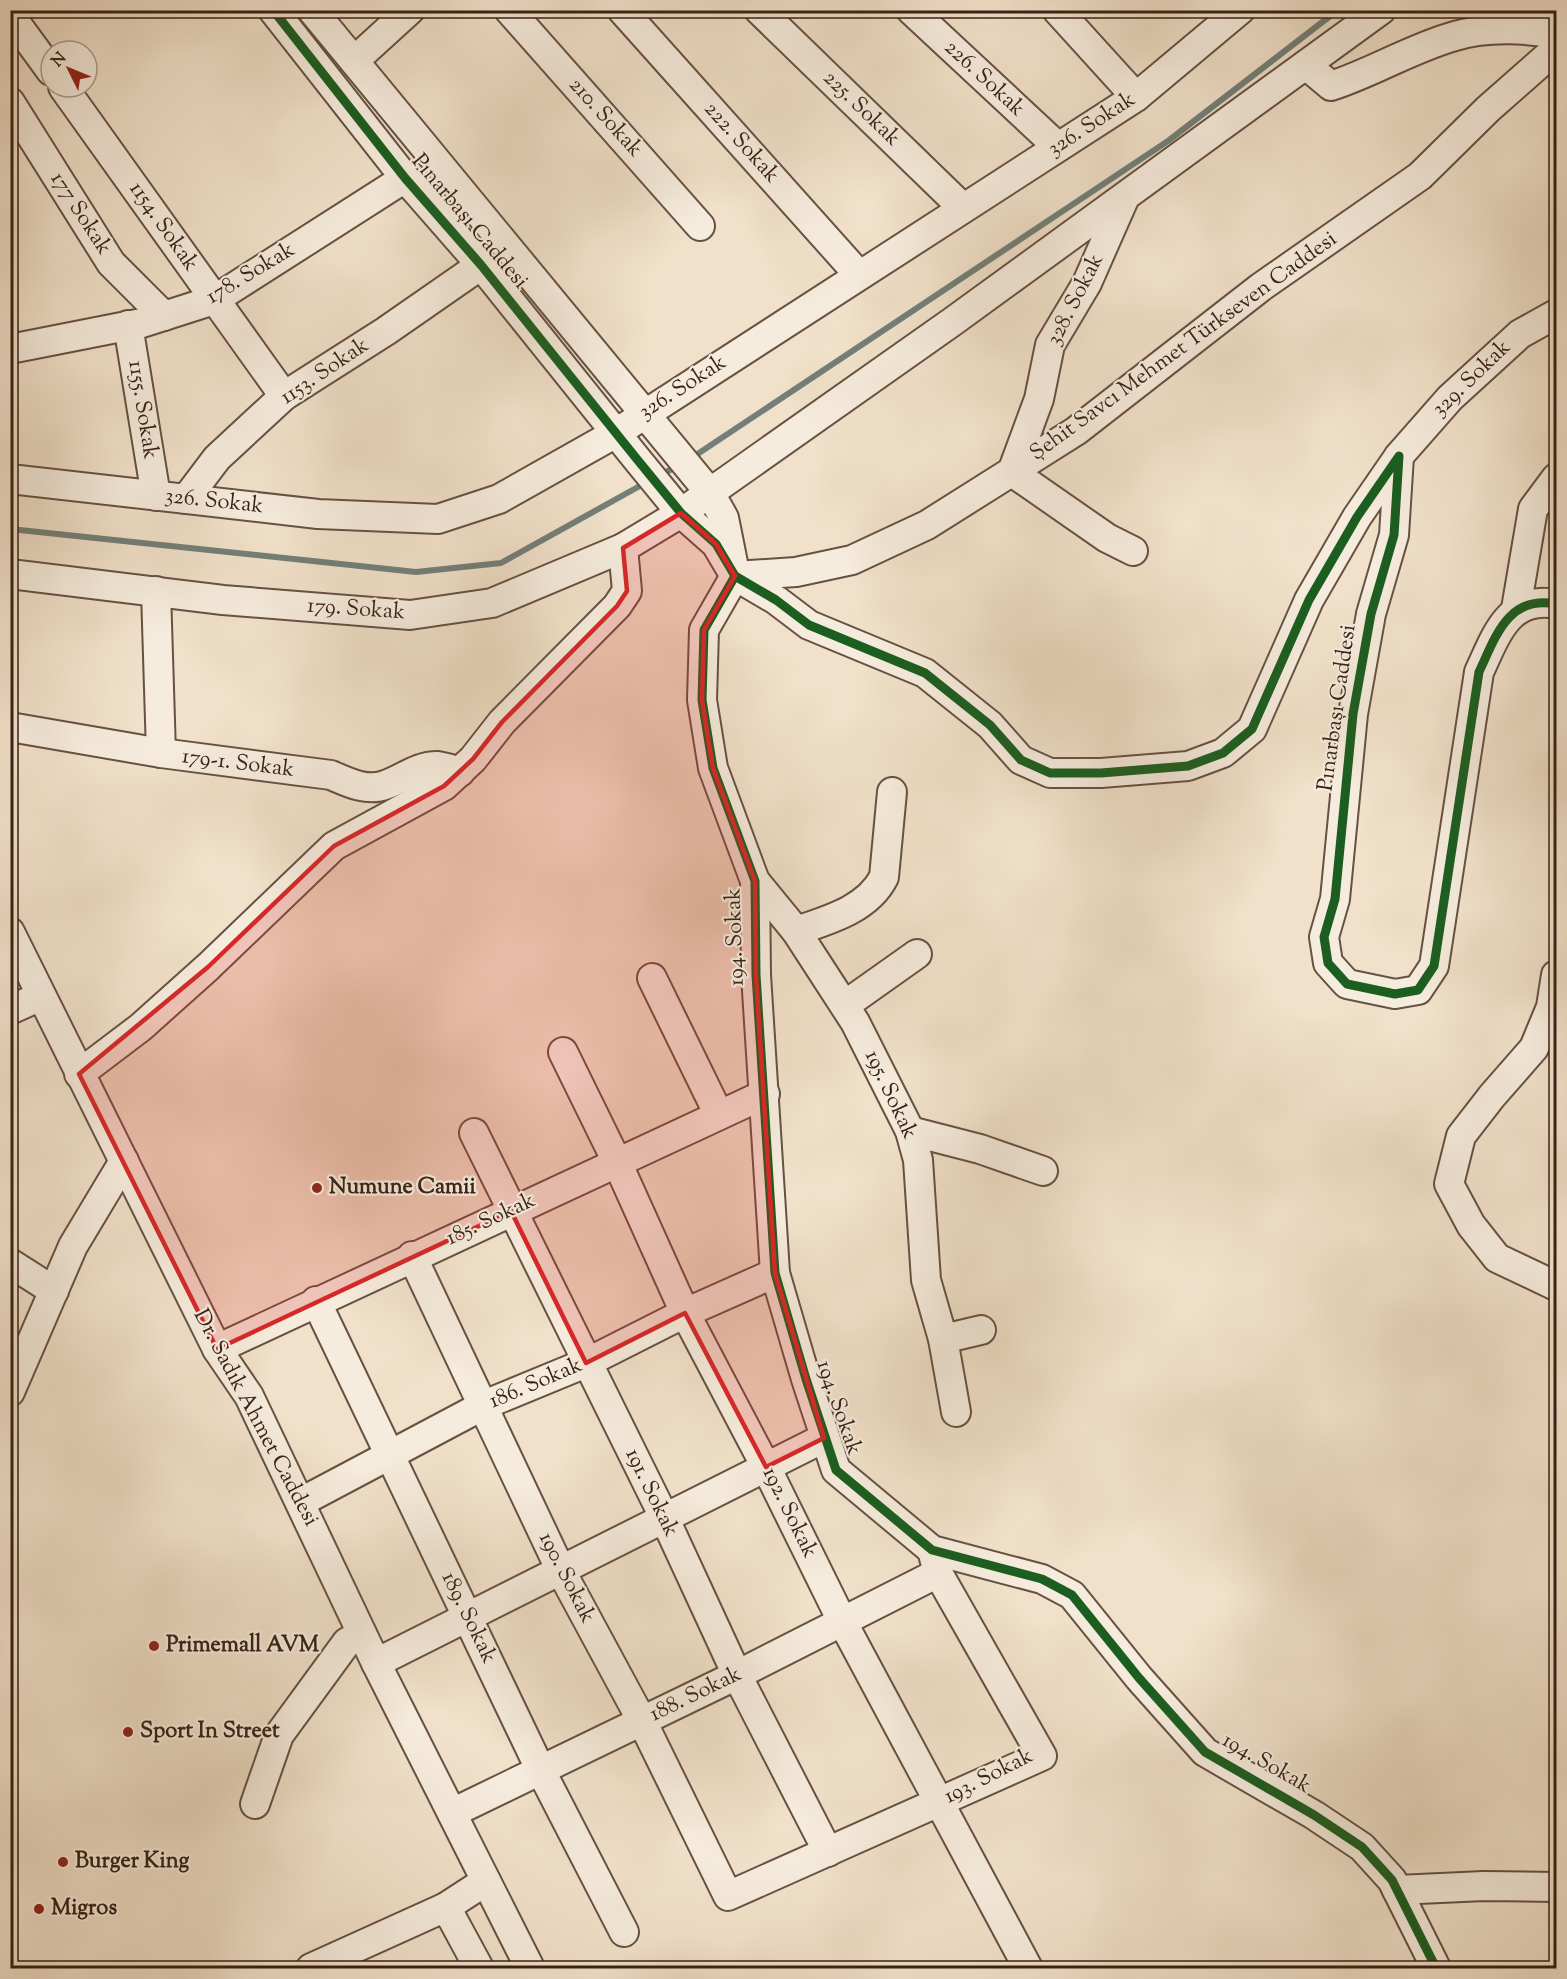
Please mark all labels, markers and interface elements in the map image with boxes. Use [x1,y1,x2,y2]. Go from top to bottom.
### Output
street label: 226. Sokak [936,33,1032,125]
north arrow [39,39,99,99]
text: N [47,48,73,73]
street label: 225. Sokak [815,64,907,154]
street label: 210. Sokak [560,71,650,165]
street label: 326. Sokak [1042,85,1142,165]
street label: 222. Sokak [696,95,786,191]
street label: Pınarbaşı Caddesi [403,147,535,297]
street label: 177 Sokak [41,166,119,262]
street label: 1154. Sokak [120,176,206,278]
street label: Şehit Savcı Mehmet Türkseven Caddesi [1024,224,1344,470]
street label: 178. Sokak [200,235,302,313]
street label: 328. Sokak [1039,248,1113,352]
street label: 1153. Sokak [274,331,376,413]
street label: 329. Sokak [1425,333,1519,425]
street label: 326. Sokak [633,348,733,428]
street label: 1155. Sokak [118,358,166,462]
street label: 326. Sokak [163,481,265,523]
street label: 179. Sokak [306,591,406,629]
street label: Pınarbaşı Caddesi [1310,623,1366,793]
street label: 179-1. Sokak [180,741,296,787]
street label: 194. Sokak [718,887,754,987]
street label: 195. Sokak [855,1045,925,1145]
place label: Numune Camii [329,1172,476,1204]
marker: Numune Camii [310,1181,324,1195]
street label: 185. Sokak [441,1185,541,1255]
street label: Dr. Sadık Ahmet Caddesi [184,1304,326,1532]
street label: 186. Sokak [484,1350,588,1418]
street label: 194. Sokak [807,1356,869,1460]
street label: 191. Sokak [616,1443,686,1543]
street label: 192. Sokak [753,1462,825,1564]
street label: 190. Sokak [529,1527,603,1629]
street label: 189. Sokak [432,1567,504,1669]
place label: Primemall AVM [166,1630,320,1662]
marker: Primemall AVM [147,1639,161,1653]
street label: 188. Sokak [645,1659,747,1731]
place label: Sport In Street [140,1716,280,1748]
marker: Sport In Street [121,1725,135,1739]
street label: 194. Sokak [1215,1726,1317,1802]
street label: 193. Sokak [939,1741,1039,1813]
place label: Burger King [75,1846,190,1878]
marker: Burger King [56,1855,70,1869]
place label: Migros [51,1893,117,1925]
marker: Migros [32,1902,46,1916]

